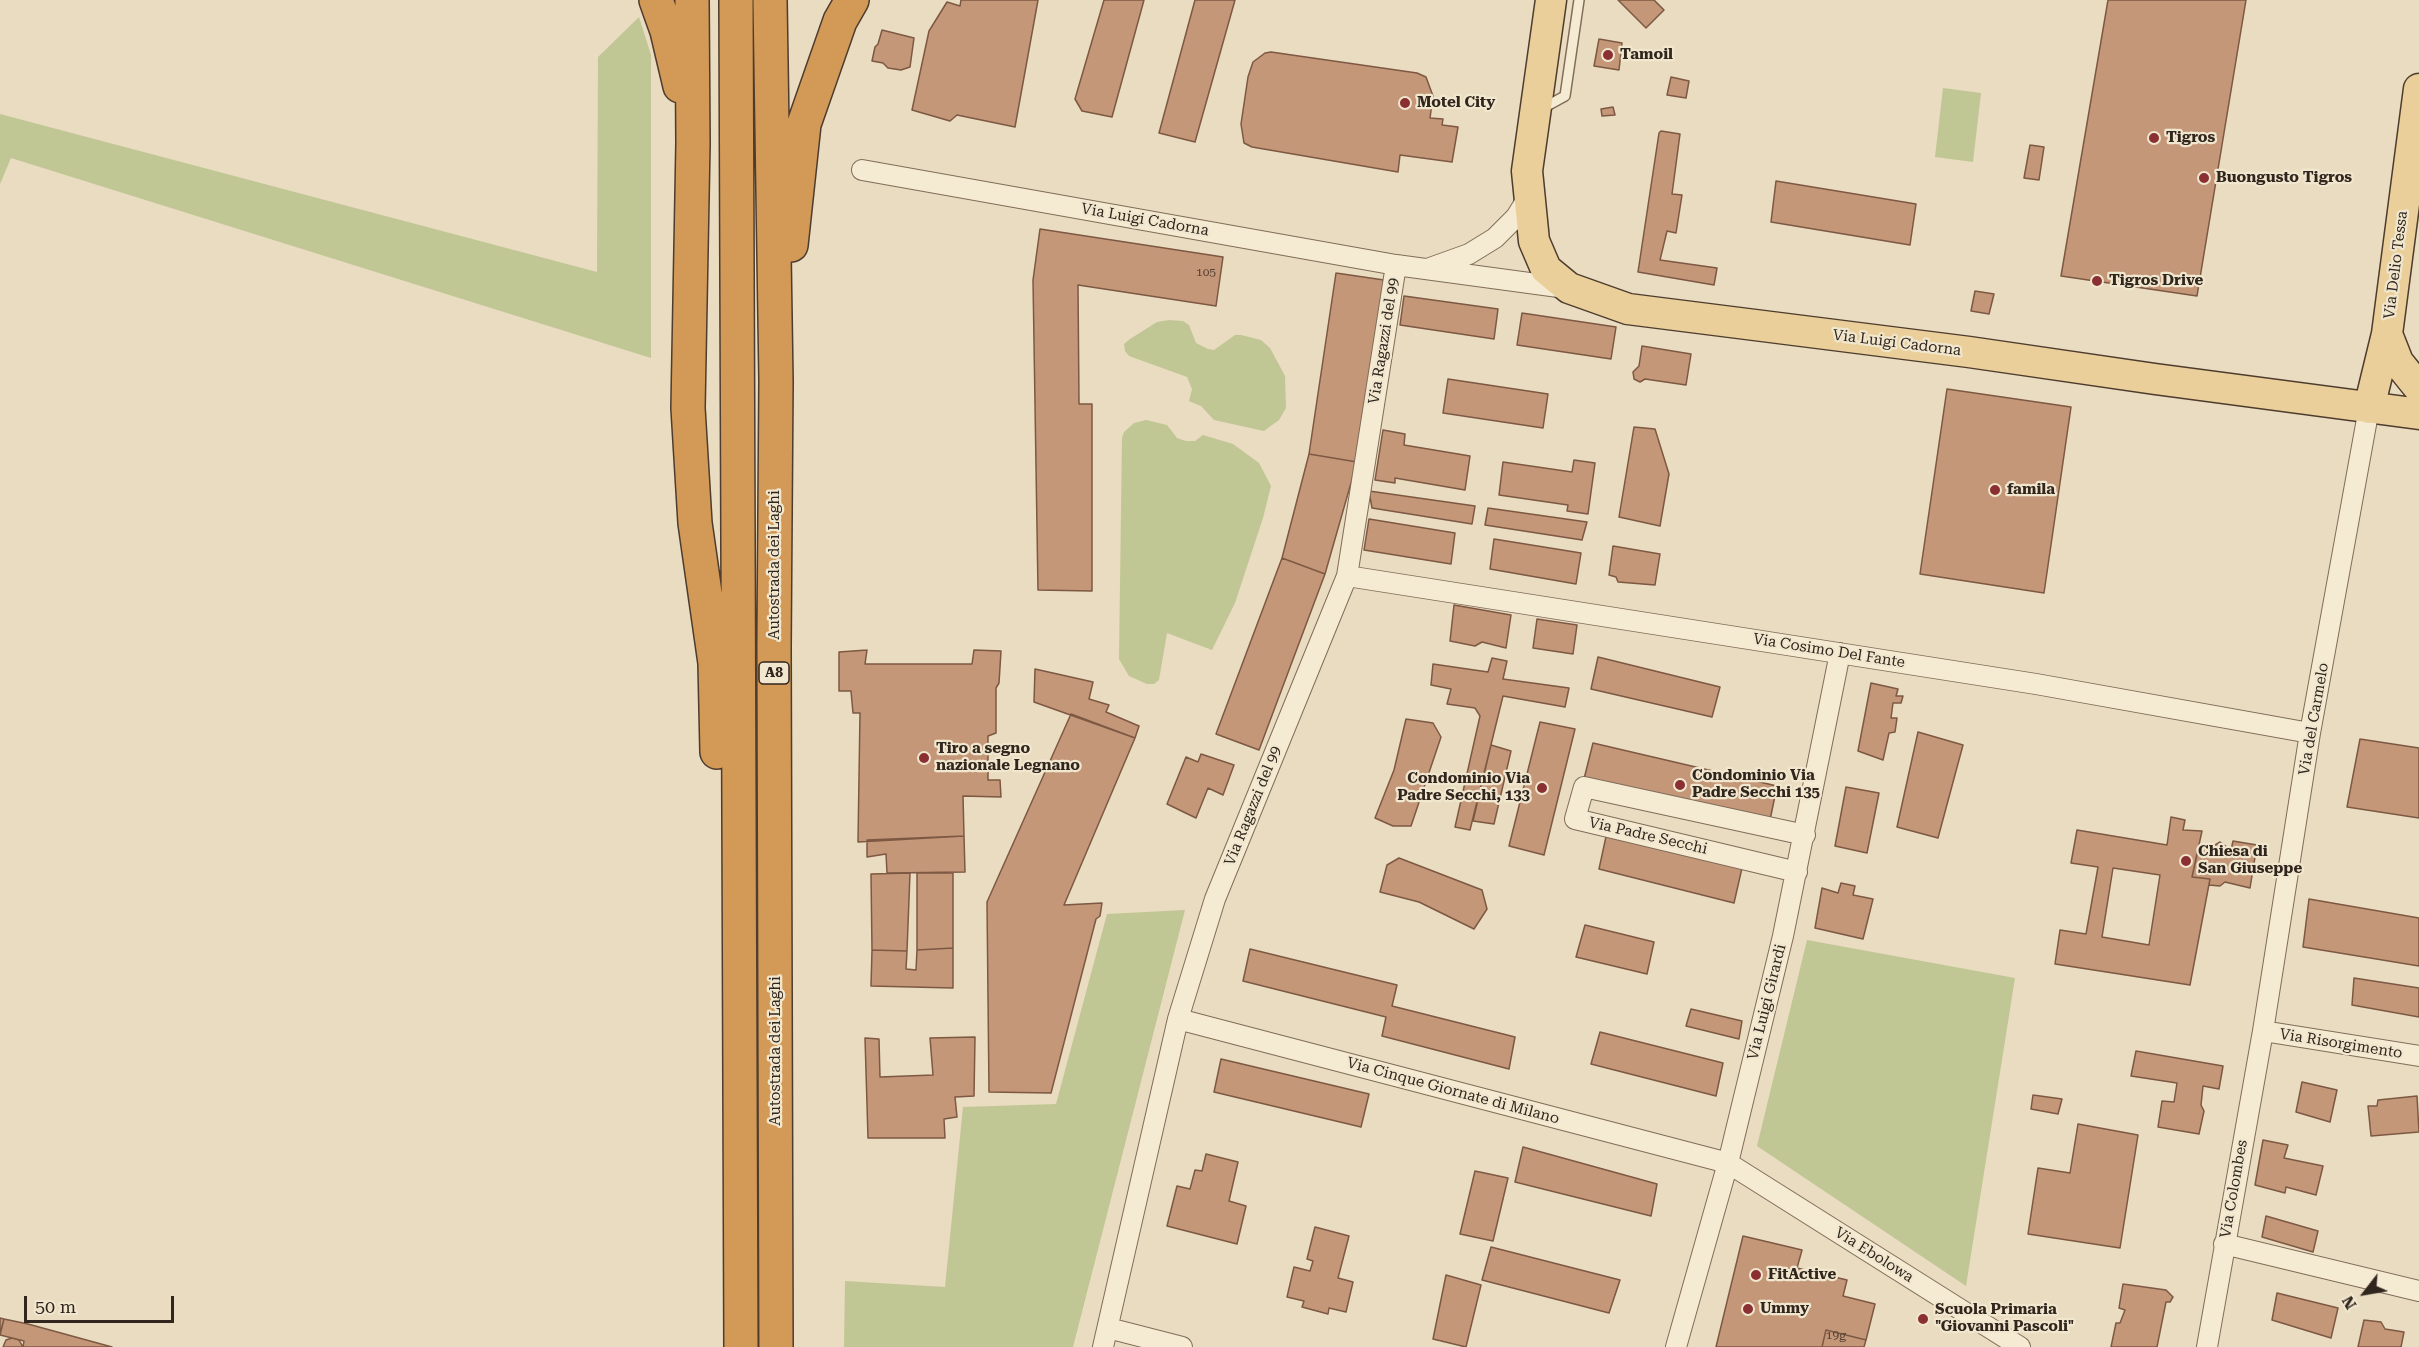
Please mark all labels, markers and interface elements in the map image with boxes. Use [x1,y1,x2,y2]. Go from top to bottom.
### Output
place label: Tamoil [1620,46,1673,64]
marker: Tamoil [1601,48,1615,62]
place label: Motel City [1417,94,1495,112]
marker: Motel City [1398,96,1412,110]
place label: Tigros [2166,129,2215,147]
marker: Tigros [2147,131,2161,145]
place label: Buongusto Tigros [2216,169,2352,187]
marker: Buongusto Tigros [2197,171,2211,185]
street label: Via Luigi Cadorna [1080,200,1210,240]
street label: Via Delio Tessa [2380,210,2412,320]
house number: 105 [1196,265,1216,279]
place label: Tigros Drive [2109,272,2203,290]
marker: Tigros Drive [2090,274,2104,288]
street label: Via Ragazzi del 99 [1365,277,1403,405]
street label: Via Luigi Cadorna [1832,326,1962,360]
place label: famila [2007,481,2055,499]
marker: famila [1988,483,2002,497]
street label: Autostrada dei Laghi [766,490,784,640]
street label: Via Cosimo Del Fante [1752,630,1906,672]
street label: Via del Carmelo [2295,661,2333,777]
road number: A8 [759,662,789,684]
place label: Tiro a segno nazionale Legnano [936,740,1080,775]
street label: Via Ragazzi del 99 [1221,743,1285,869]
marker: Tiro a segno nazionale Legnano [917,751,931,765]
place label: Condominio Via Padre Secchi 135 [1692,767,1820,802]
place label: Condominio Via Padre Secchi, 133 [1397,770,1530,805]
marker: Condominio Via Padre Secchi 135 [1673,778,1687,792]
marker: Condominio Via Padre Secchi, 133 [1535,781,1549,795]
street label: Via Padre Secchi [1587,814,1709,858]
place label: Chiesa di San Giuseppe [2198,843,2302,878]
marker: Chiesa di San Giuseppe [2179,854,2193,868]
street label: Via Luigi Girardi [1744,942,1790,1062]
street label: Autostrada dei Laghi [767,976,785,1126]
street label: Via Risorgimento [2278,1025,2404,1063]
street label: Via Cinque Giornate di Milano [1345,1054,1561,1128]
street label: Via Colombes [2216,1138,2252,1240]
street label: Via Ebolowa [1831,1224,1917,1286]
north arrow [2335,1263,2395,1323]
place label: FitActive [1768,1266,1836,1284]
marker: FitActive [1749,1268,1763,1282]
scale bar [27,1284,177,1322]
text: N [2338,1292,2360,1313]
text: 50 m [35,1296,76,1317]
place label: Ummy [1760,1300,1809,1318]
place label: Scuola Primaria "Giovanni Pascoli" [1935,1301,2074,1336]
marker: Ummy [1741,1302,1755,1316]
marker: Scuola Primaria "Giovanni Pascoli" [1916,1312,1930,1326]
house number: 19g [1826,1328,1846,1342]

